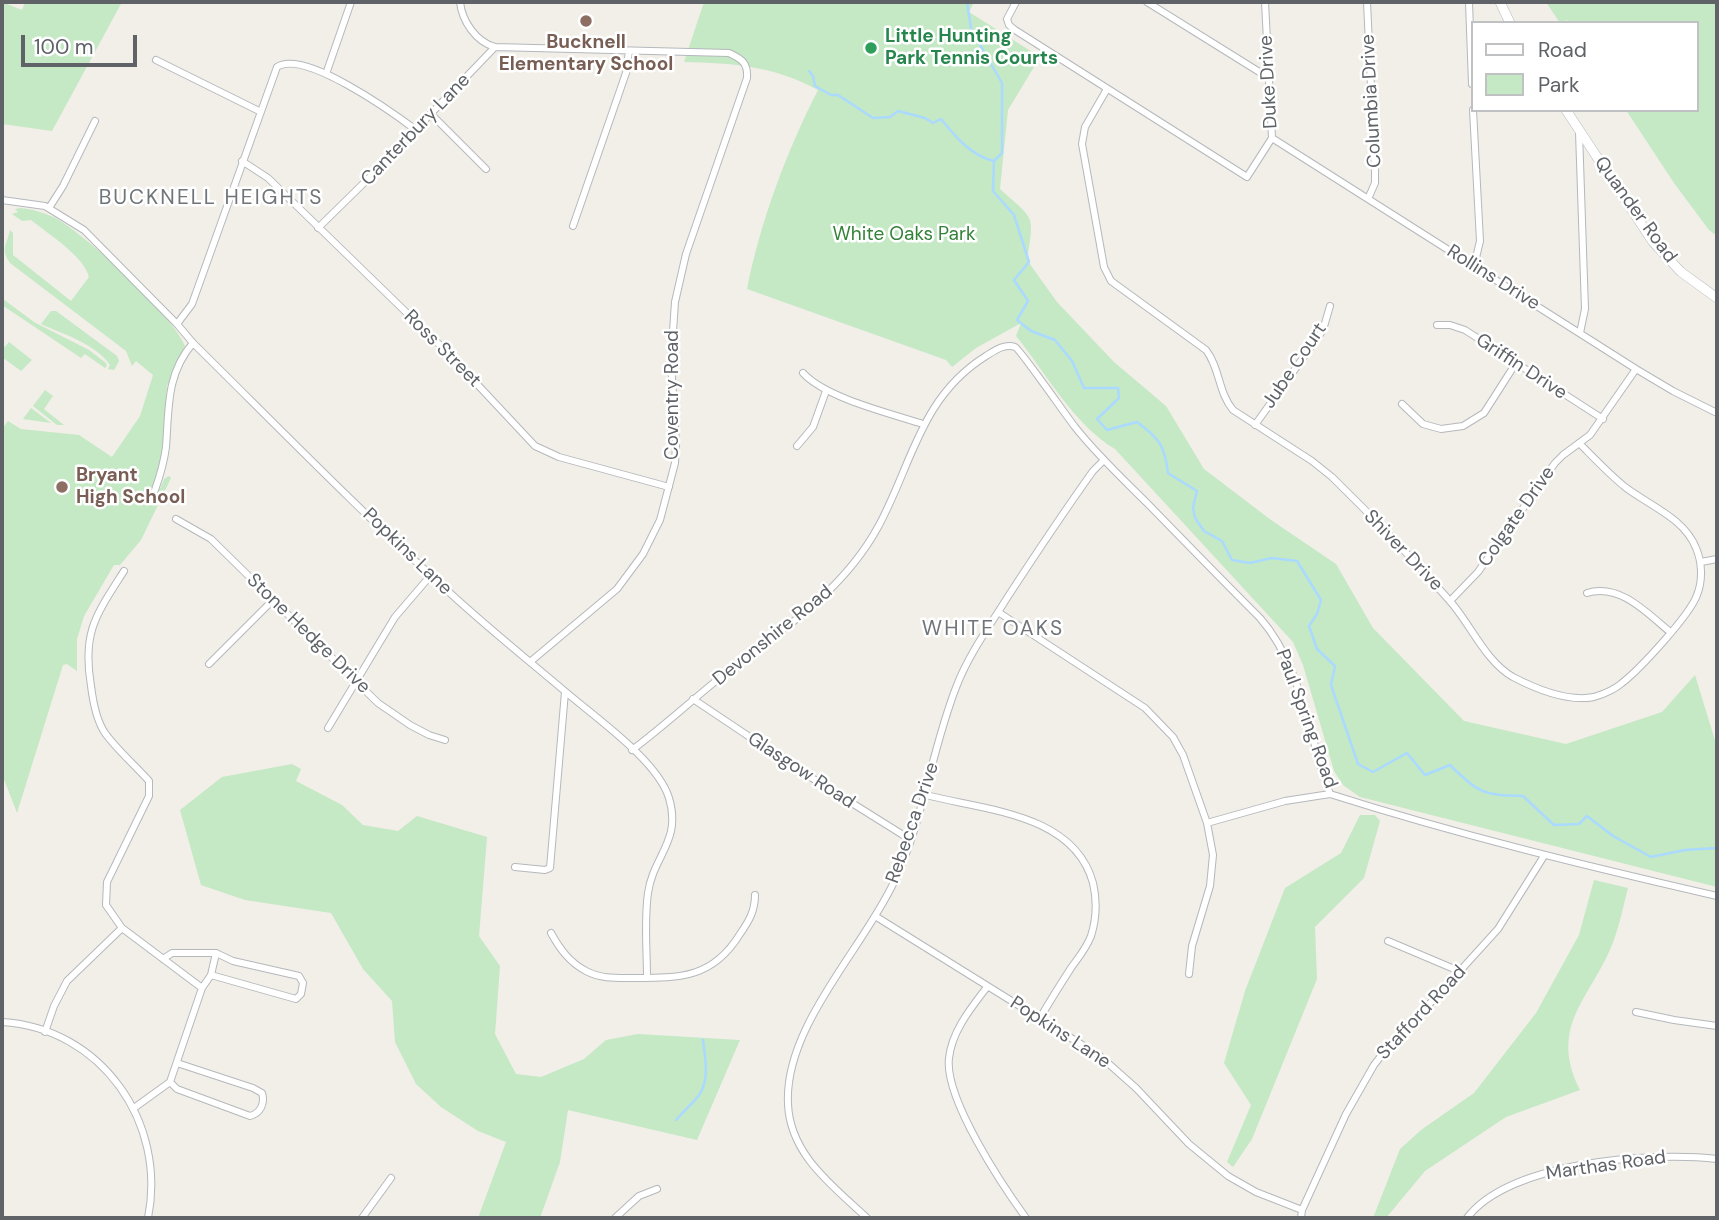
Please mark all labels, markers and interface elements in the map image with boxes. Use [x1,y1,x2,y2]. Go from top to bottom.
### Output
marker: Bucknell Elementary School [578,13,594,29]
scale bar [24,21,140,65]
legend [1470,21,1698,112]
place label: Little Hunting Park Tennis Courts [885,26,1058,70]
place label: Bucknell Elementary School [499,32,673,76]
text: 100 m [34,33,94,61]
street label: Columbia Drive [1357,34,1387,168]
street label: Duke Drive [1255,35,1283,129]
text: Road [1538,36,1587,64]
marker: Little Hunting Park Tennis Courts [863,40,879,56]
street label: Canterbury Lane [357,69,475,191]
text: Park [1538,71,1579,99]
street label: Quander Road [1589,152,1681,268]
district label: BUCKNELL HEIGHTS [101,185,321,211]
park label: White Oaks Park [832,224,976,246]
street label: Rollins Drive [1442,240,1544,316]
street label: Ross Street [399,306,485,392]
street label: Jube Court [1258,319,1332,413]
street label: Griffin Drive [1471,329,1571,405]
street label: Coventry Road [662,330,684,460]
street label: Colgate Drive [1474,462,1560,572]
place label: Bryant High School [76,465,185,509]
marker: Bryant High School [54,479,70,495]
street label: Popkins Lane [358,504,456,600]
street label: Shiver Drive [1359,506,1447,596]
street label: Stone Hedge Drive [241,569,375,699]
street label: Devonshire Road [709,581,837,691]
district label: WHITE OAKS [923,616,1063,642]
street label: Paul Spring Road [1270,646,1342,792]
street label: Glasgow Road [743,728,859,814]
street label: Rebecca Drive [882,760,944,886]
street label: Stafford Road [1373,961,1471,1065]
street label: Popkins Lane [1005,992,1115,1074]
street label: Marthas Road [1545,1146,1667,1186]

